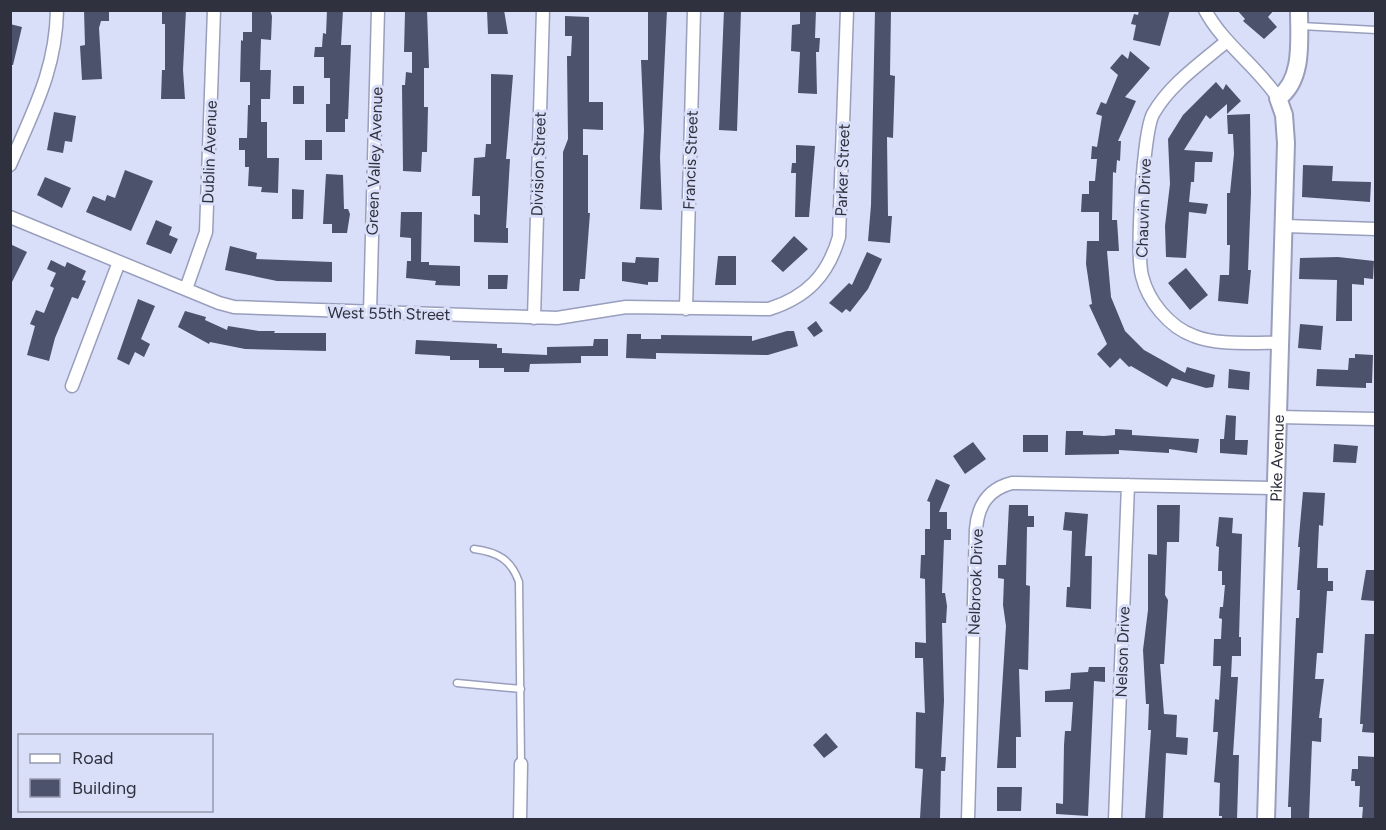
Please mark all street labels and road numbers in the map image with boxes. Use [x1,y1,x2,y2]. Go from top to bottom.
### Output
street label: Green Valley Avenue [362,86,387,236]
street label: Dublin Avenue [198,100,221,204]
street label: Francis Street [679,110,702,210]
street label: Division Street [527,111,550,217]
street label: Parker Street [831,123,854,217]
street label: Chauvin Drive [1132,158,1155,258]
street label: West 55th Street [327,303,451,324]
street label: Pike Avenue [1266,414,1288,502]
street label: Nelbrook Drive [964,528,987,636]
street label: Nelson Drive [1111,606,1134,698]

